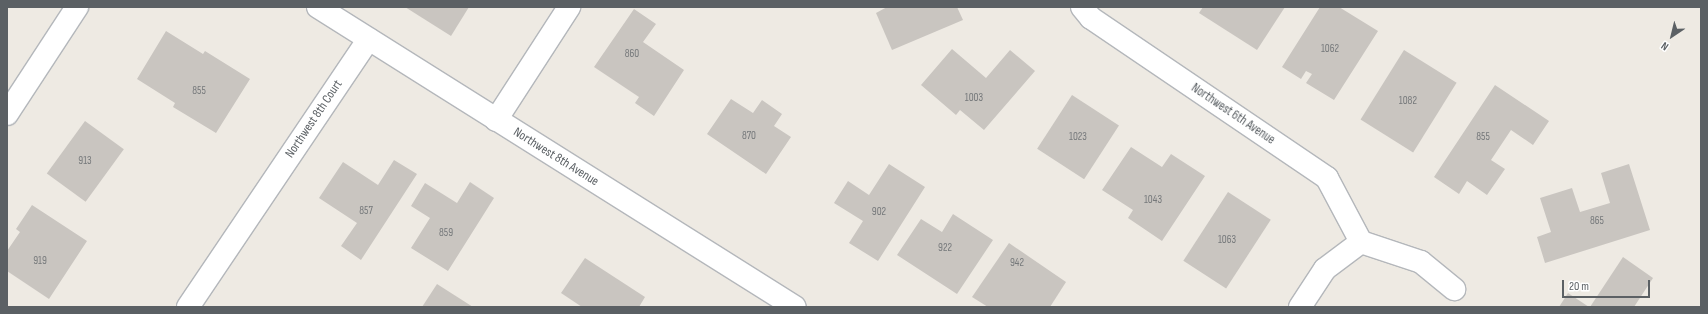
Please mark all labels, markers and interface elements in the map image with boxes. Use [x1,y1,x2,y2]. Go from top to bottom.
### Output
north arrow [1652,16,1692,56]
text: N [1659,39,1671,53]
house number: 1062 [1321,42,1339,56]
house number: 860 [625,47,639,61]
street label: Northwest 8th Court [282,77,346,161]
street label: Northwest 6th Avenue [1188,80,1278,148]
house number: 855 [192,84,206,98]
house number: 1003 [965,91,983,105]
house number: 1082 [1399,94,1417,108]
street label: Northwest 8th Avenue [510,125,602,189]
house number: 870 [742,129,756,143]
house number: 1023 [1069,130,1087,144]
house number: 855 [1476,130,1490,144]
house number: 913 [78,154,92,168]
house number: 1043 [1144,193,1162,207]
house number: 857 [359,204,373,218]
house number: 902 [872,205,886,219]
house number: 865 [1590,214,1604,228]
house number: 859 [439,226,453,240]
house number: 1063 [1218,233,1236,247]
house number: 922 [938,241,952,255]
house number: 919 [33,254,47,268]
house number: 942 [1010,256,1024,270]
scale bar [1564,272,1652,298]
text: 20 m [1569,279,1589,294]

